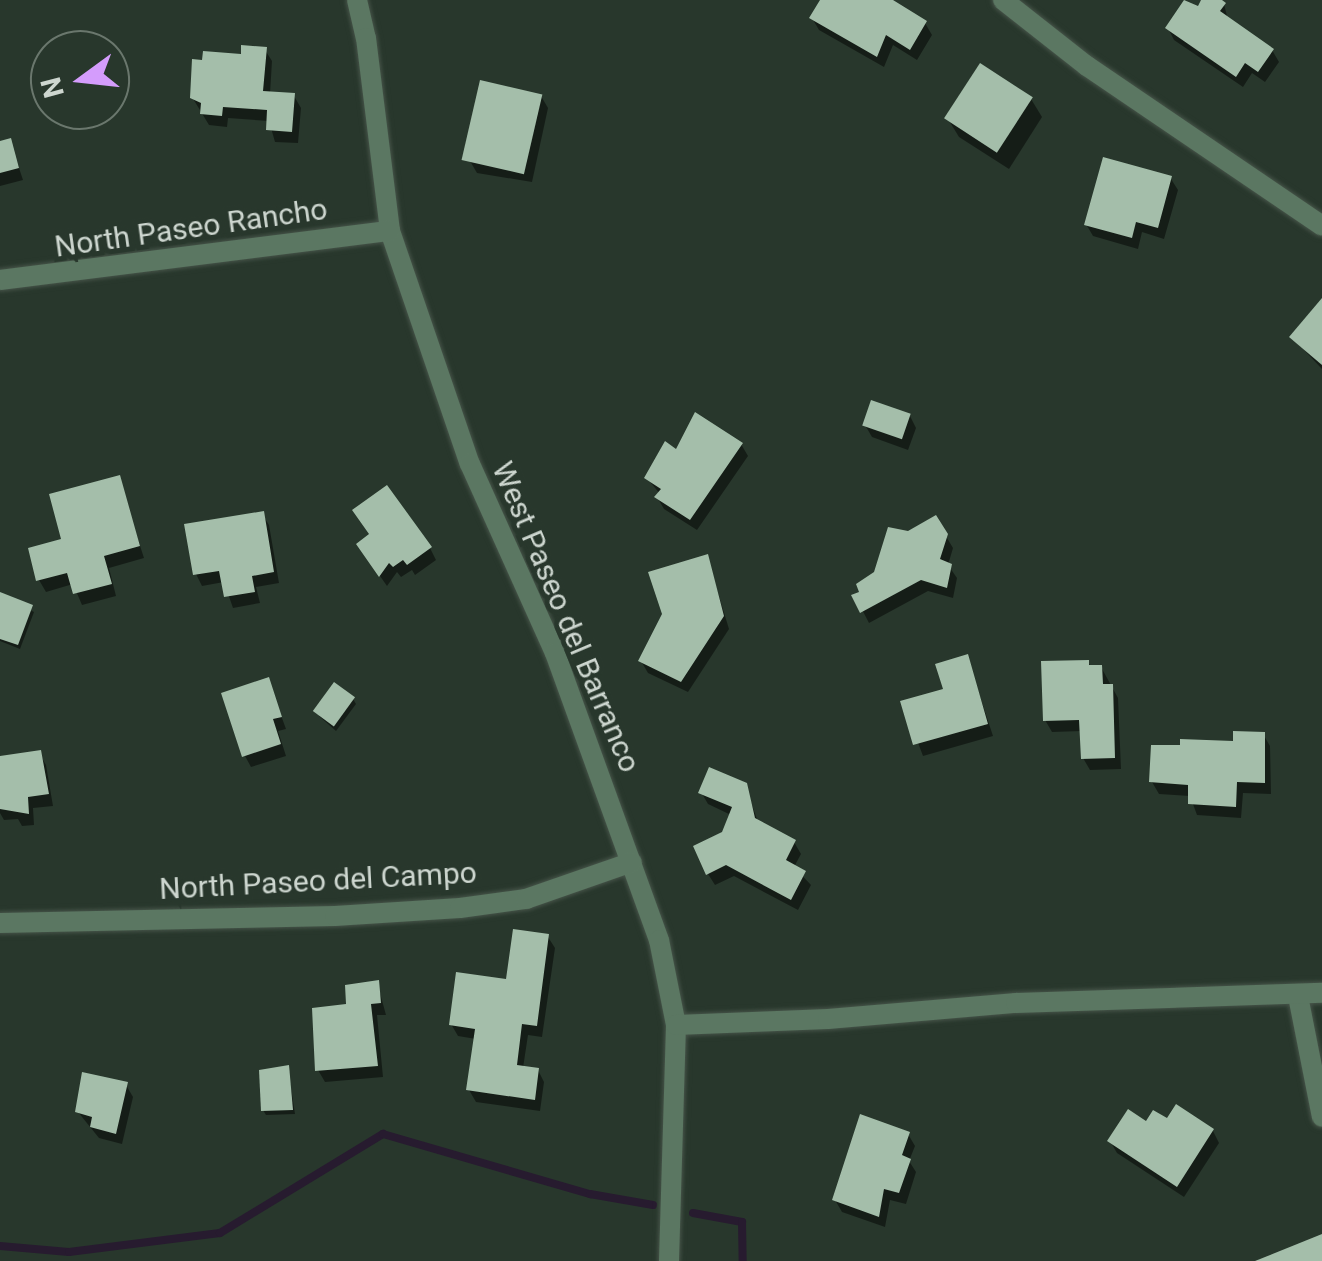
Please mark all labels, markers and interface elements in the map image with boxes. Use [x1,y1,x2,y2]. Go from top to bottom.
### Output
north arrow [30,30,130,130]
text: N [34,74,71,101]
street label: North Paseo Rancho [52,191,330,265]
street label: West Paseo del Barranco [484,456,648,778]
street label: North Paseo del Campo [158,855,478,907]

